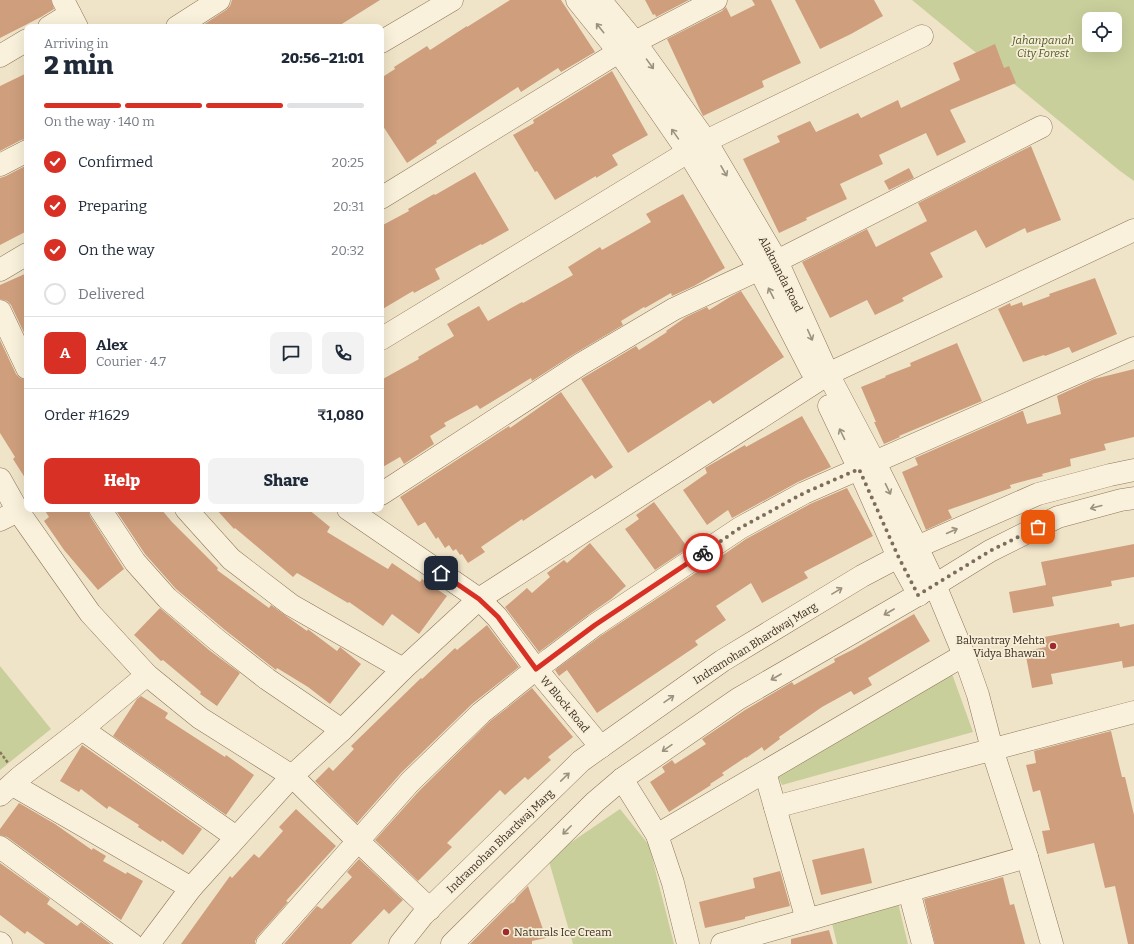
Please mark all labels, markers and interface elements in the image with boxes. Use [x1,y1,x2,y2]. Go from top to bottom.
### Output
map controls [1082,12,1122,52]
button: locate [1082,12,1122,52]
one-way arrow [595,23,604,34]
park label: Jahanpanah City Forest [1011,34,1074,60]
text: Arriving in [44,36,109,51]
text: 20:56–21:01 [281,49,364,67]
text: 2 min [44,50,114,81]
one-way arrow [646,58,655,69]
text: On the way · 140 m [44,114,155,129]
one-way arrow [671,129,679,140]
icon: check [44,151,66,173]
text: Confirmed [78,153,153,171]
text: 20:25 [332,155,364,170]
one-way arrow [720,165,728,177]
icon: check [44,195,66,217]
text: Preparing [78,197,147,215]
text: 20:31 [333,199,364,214]
street label: Alaknanda Road [756,234,805,315]
icon: check [44,239,66,261]
text: On the way [78,241,155,259]
text: 20:32 [331,243,364,258]
text: Delivered [78,285,145,303]
one-way arrow [767,287,774,299]
one-way arrow [807,329,814,341]
button: chat [270,332,312,374]
button: phone [322,332,364,374]
text: Alex [96,336,128,354]
text: A [60,344,70,362]
text: Courier · 4.7 [96,354,166,369]
text: Order #1629 [44,406,130,424]
text: ₹1,080 [317,406,364,424]
one-way arrow [838,429,845,441]
button: Help [44,458,200,504]
button: Share [208,458,364,504]
one-way arrow [885,482,892,494]
one-way arrow [1090,504,1103,511]
pin [1021,510,1055,544]
icon: bag [1027,516,1049,538]
one-way arrow [946,527,958,534]
courier [683,533,723,573]
icon: bike [692,542,714,564]
pin [424,556,458,590]
icon: home [430,562,452,584]
one-way arrow [831,587,843,595]
street label: Indramohan Bhardwaj Marg [691,600,820,687]
one-way arrow [883,608,895,616]
place label: Balvantray Mehta Vidya Bhawan [956,634,1045,660]
marker: Balvantray Mehta Vidya Bhawan [1048,641,1058,651]
street label: W Block Road [537,673,592,736]
one-way arrow [770,673,782,681]
one-way arrow [663,695,674,703]
one-way arrow [662,744,673,752]
one-way arrow [560,772,570,782]
street label: Indramohan Bhardwaj Marg [444,787,557,896]
one-way arrow [562,825,572,835]
place label: Naturals Ice Cream [514,926,612,939]
marker: Naturals Ice Cream [501,927,511,937]

